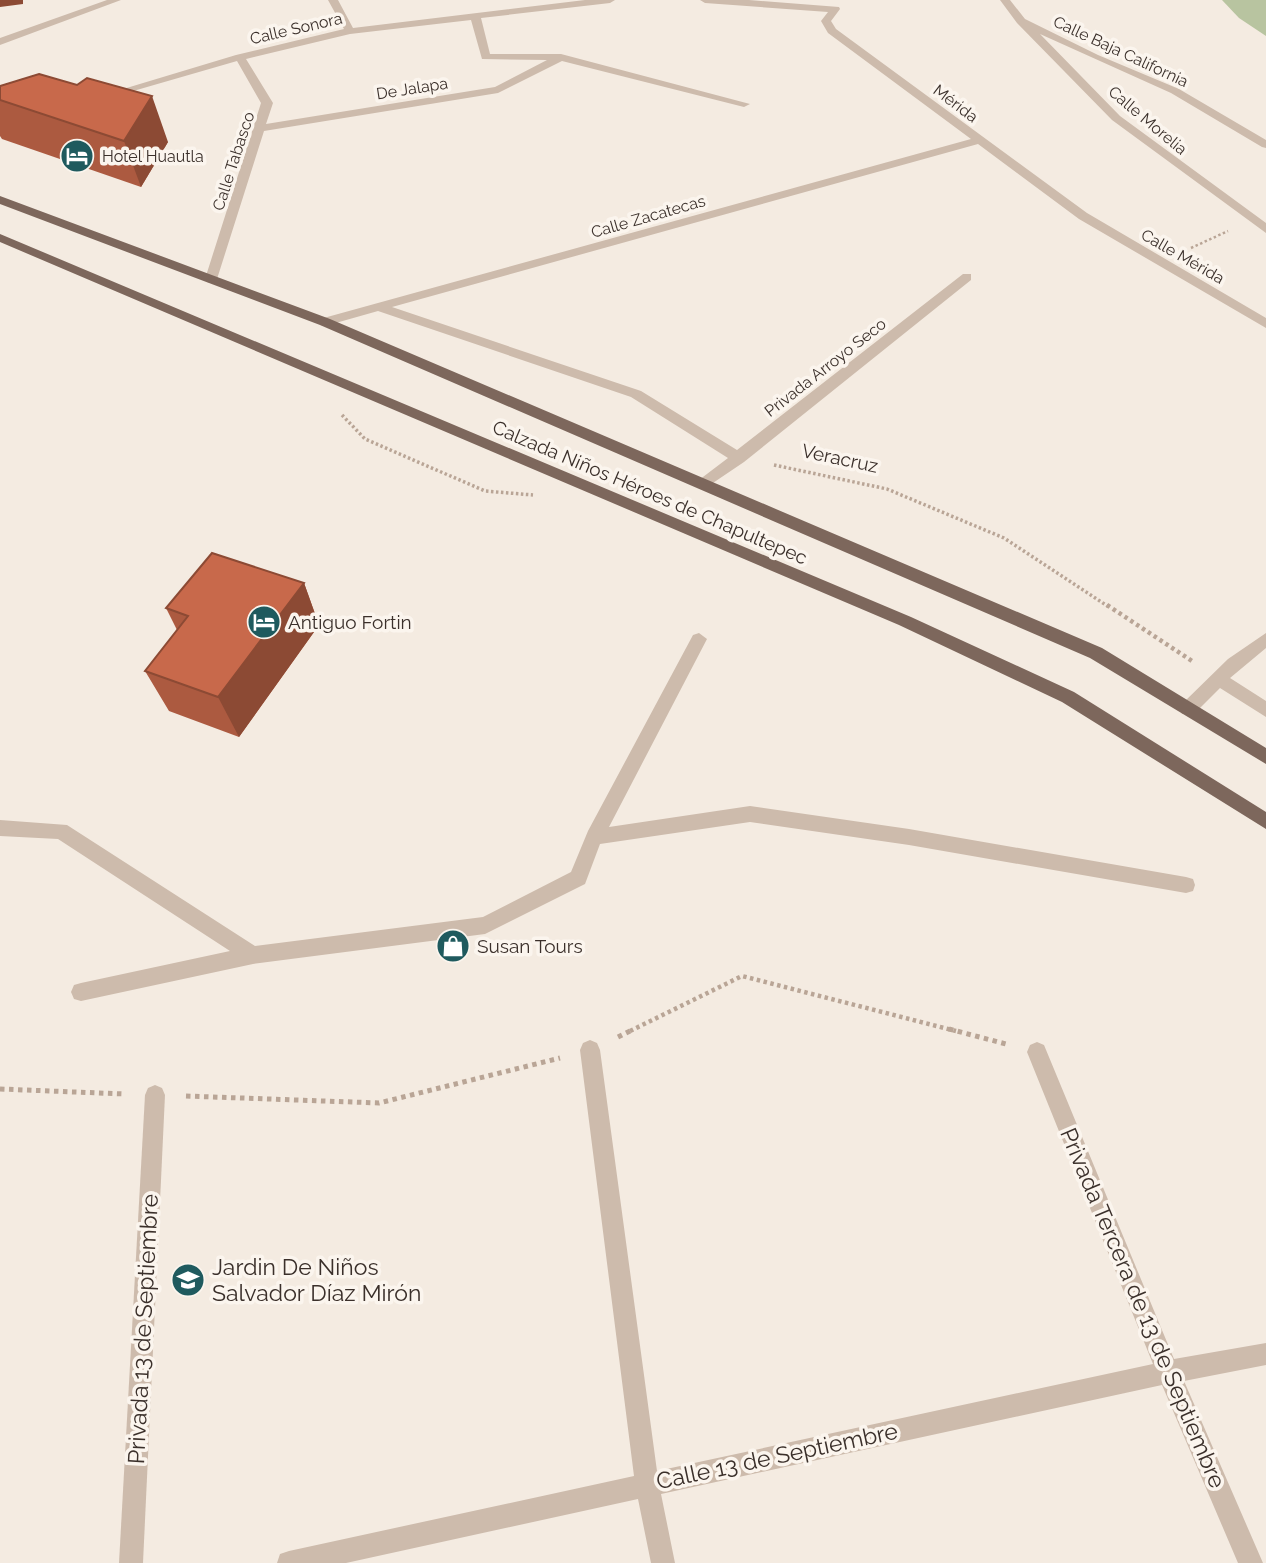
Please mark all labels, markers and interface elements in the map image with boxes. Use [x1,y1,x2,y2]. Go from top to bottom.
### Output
street label: Calle Sonora [248,9,344,48]
street label: Calle Baja California [1050,12,1191,91]
street label: De Jalapa [375,73,449,104]
street label: Mérida [930,80,982,126]
street label: Calle Morelia [1105,82,1191,159]
street label: Calle Tabasco [209,109,258,213]
hotel icon: Hotel Huautla [58,137,96,175]
place label: Hotel Huautla [102,147,204,166]
street label: Calle Zacatecas [589,191,708,242]
street label: Calle Mérida [1138,225,1228,288]
street label: Privada Arroyo Seco [761,314,890,421]
street label: Calzada Niños Héroes de Chapultepec [489,416,811,568]
street label: Veracruz [800,439,880,477]
hotel icon: Antiguo Fortin [245,603,283,641]
place label: Antiguo Fortin [288,611,412,633]
shop icon: Susan Tours [434,927,472,965]
place label: Susan Tours [477,935,583,957]
street label: Privada Tercera de 13 de Septiembre [1055,1124,1232,1492]
street label: Privada 13 de Septiembre [122,1193,163,1465]
place label: Jardin De Niños Salvador Díaz Mirón [212,1253,421,1306]
school or university icon: Jardin De Niños Salvador Díaz Mirón [169,1261,207,1299]
street label: Calle 13 de Septiembre [654,1417,900,1494]

